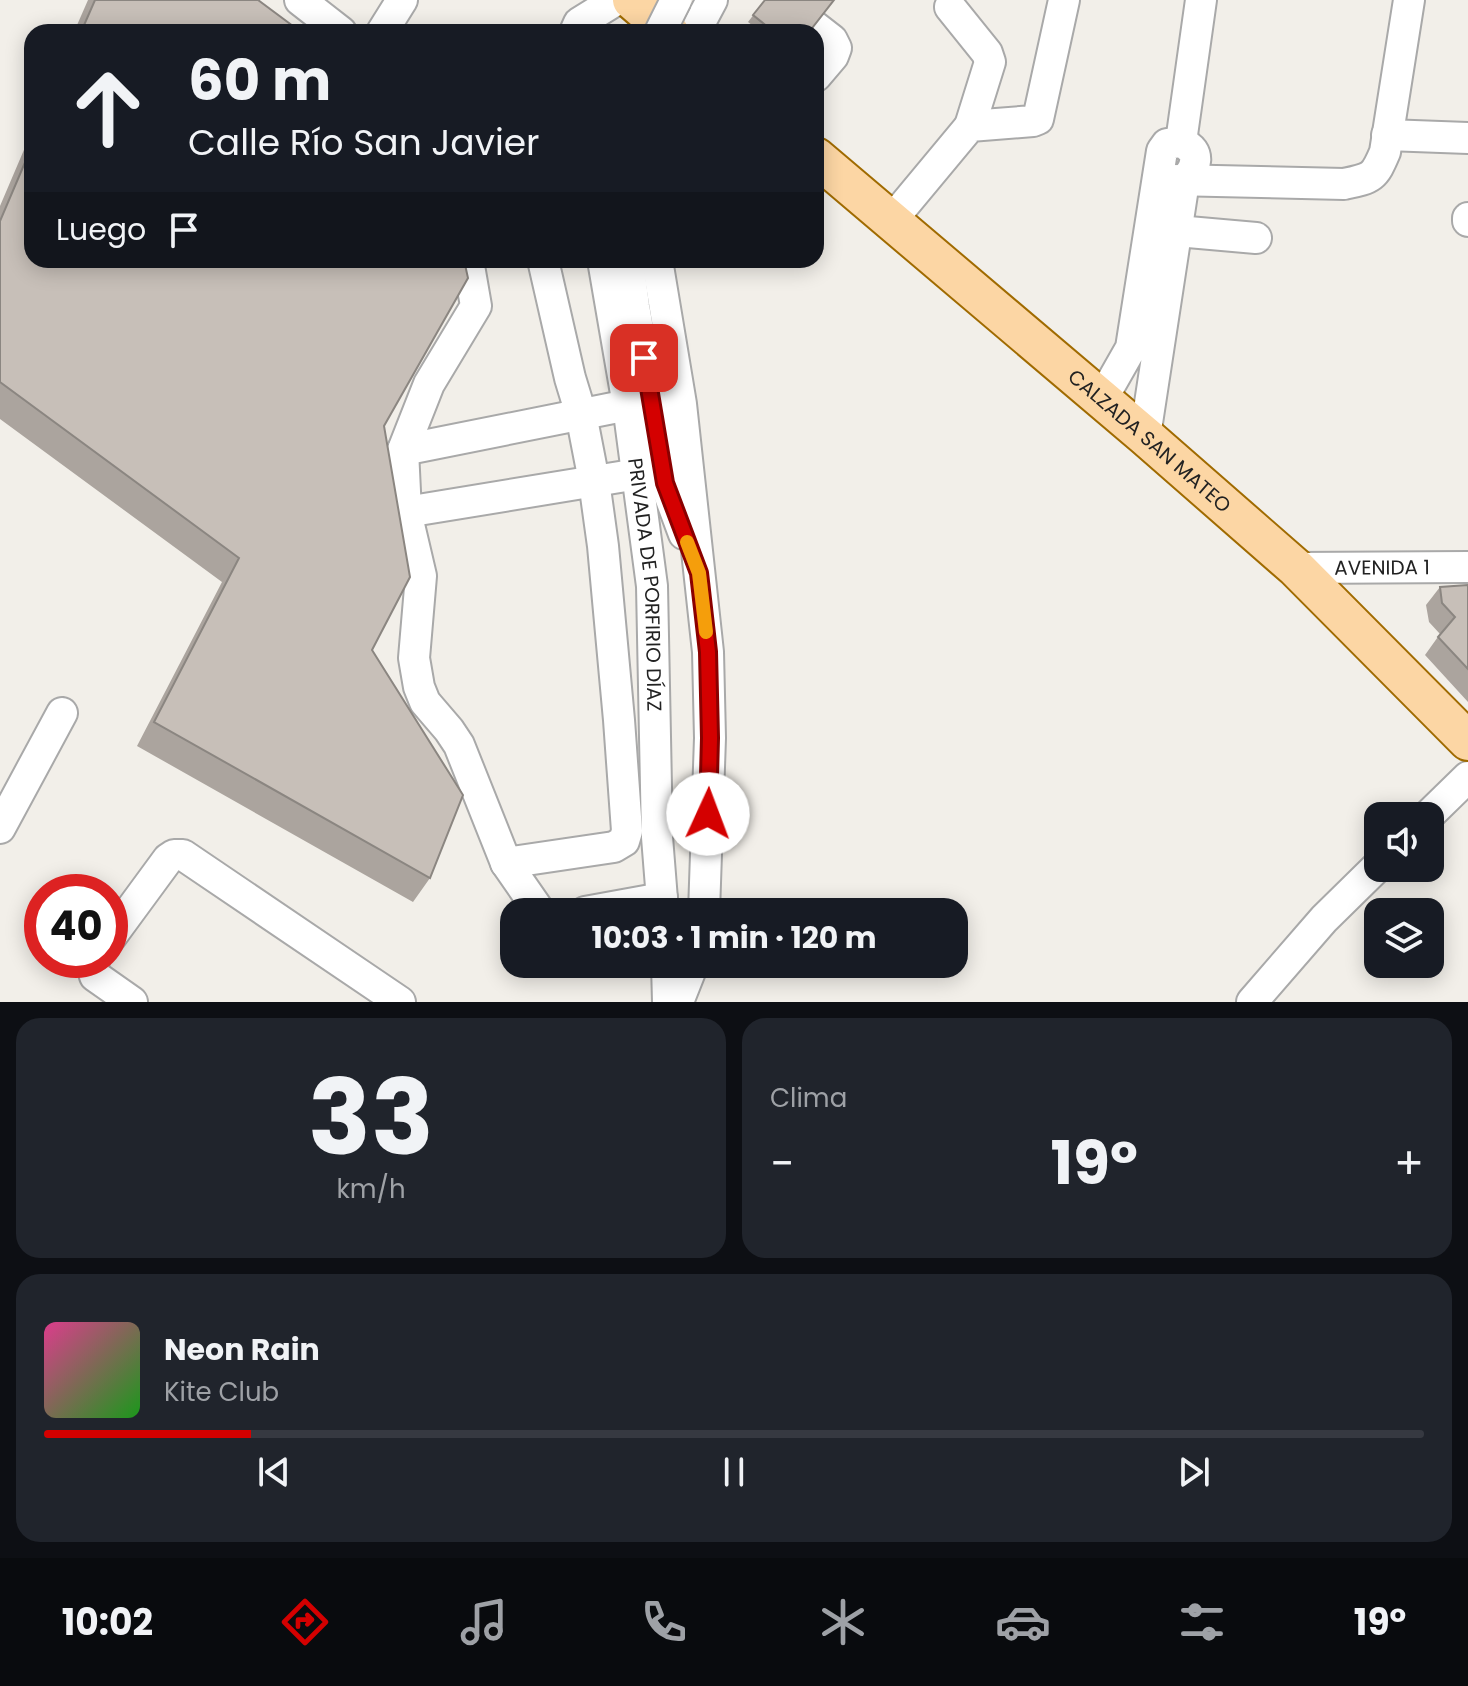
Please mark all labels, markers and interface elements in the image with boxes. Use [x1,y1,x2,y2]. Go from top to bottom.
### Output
text: 60 m [188,41,331,120]
icon: ahead [56,56,160,160]
text: Calle Río San Javier [188,117,540,168]
text: Luego [56,208,146,251]
icon: arrive [162,208,206,252]
pin [610,324,678,392]
icon: arrive [622,336,666,380]
street label: CALZADA SAN MATEO [1062,363,1237,519]
street label: PRIVADA DE PORFIRIO DÍAZ [621,456,668,712]
street label: AVENIDA 1 [1334,553,1430,582]
position arrow [666,772,750,856]
map controls [1364,802,1444,978]
button: sound [1364,802,1444,882]
speed limit sign: 40 [24,874,128,978]
button: layers [1364,898,1444,978]
text: 10:03 · 1 min · 120 m [591,916,877,959]
text: 33 [308,1045,434,1190]
text: Clima [770,1080,847,1116]
text: 19° [1050,1121,1138,1205]
text: − [770,1133,794,1194]
text: + [1394,1133,1424,1194]
text: km/h [336,1171,406,1207]
text: Neon Rain [164,1328,320,1371]
text: Kite Club [164,1374,279,1410]
icon: previous [252,1450,296,1494]
icon: pause [712,1450,756,1494]
icon: next [1172,1450,1216,1494]
icon: directions [277,1594,333,1650]
icon: music [456,1594,512,1650]
icon: phone [636,1594,692,1650]
icon: climate [815,1594,871,1650]
icon: car [995,1594,1051,1650]
icon: filters [1174,1594,1230,1650]
text: 10:02 [62,1597,153,1648]
text: 19° [1354,1597,1406,1648]

